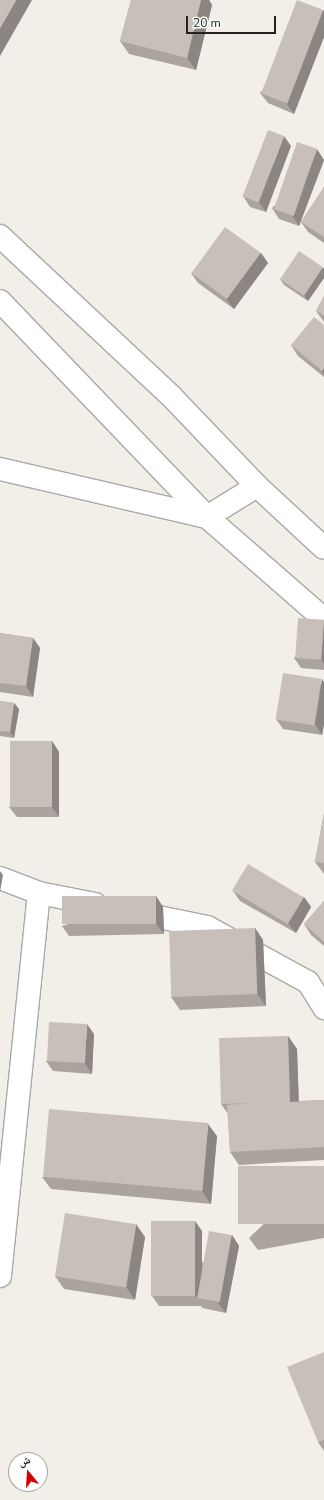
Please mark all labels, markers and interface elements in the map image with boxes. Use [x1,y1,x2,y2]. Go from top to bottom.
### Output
scale bar [188,8,278,34]
text: 20 m [193,15,221,31]
north arrow [8,1452,48,1492]
text: ش [17,1452,32,1470]

